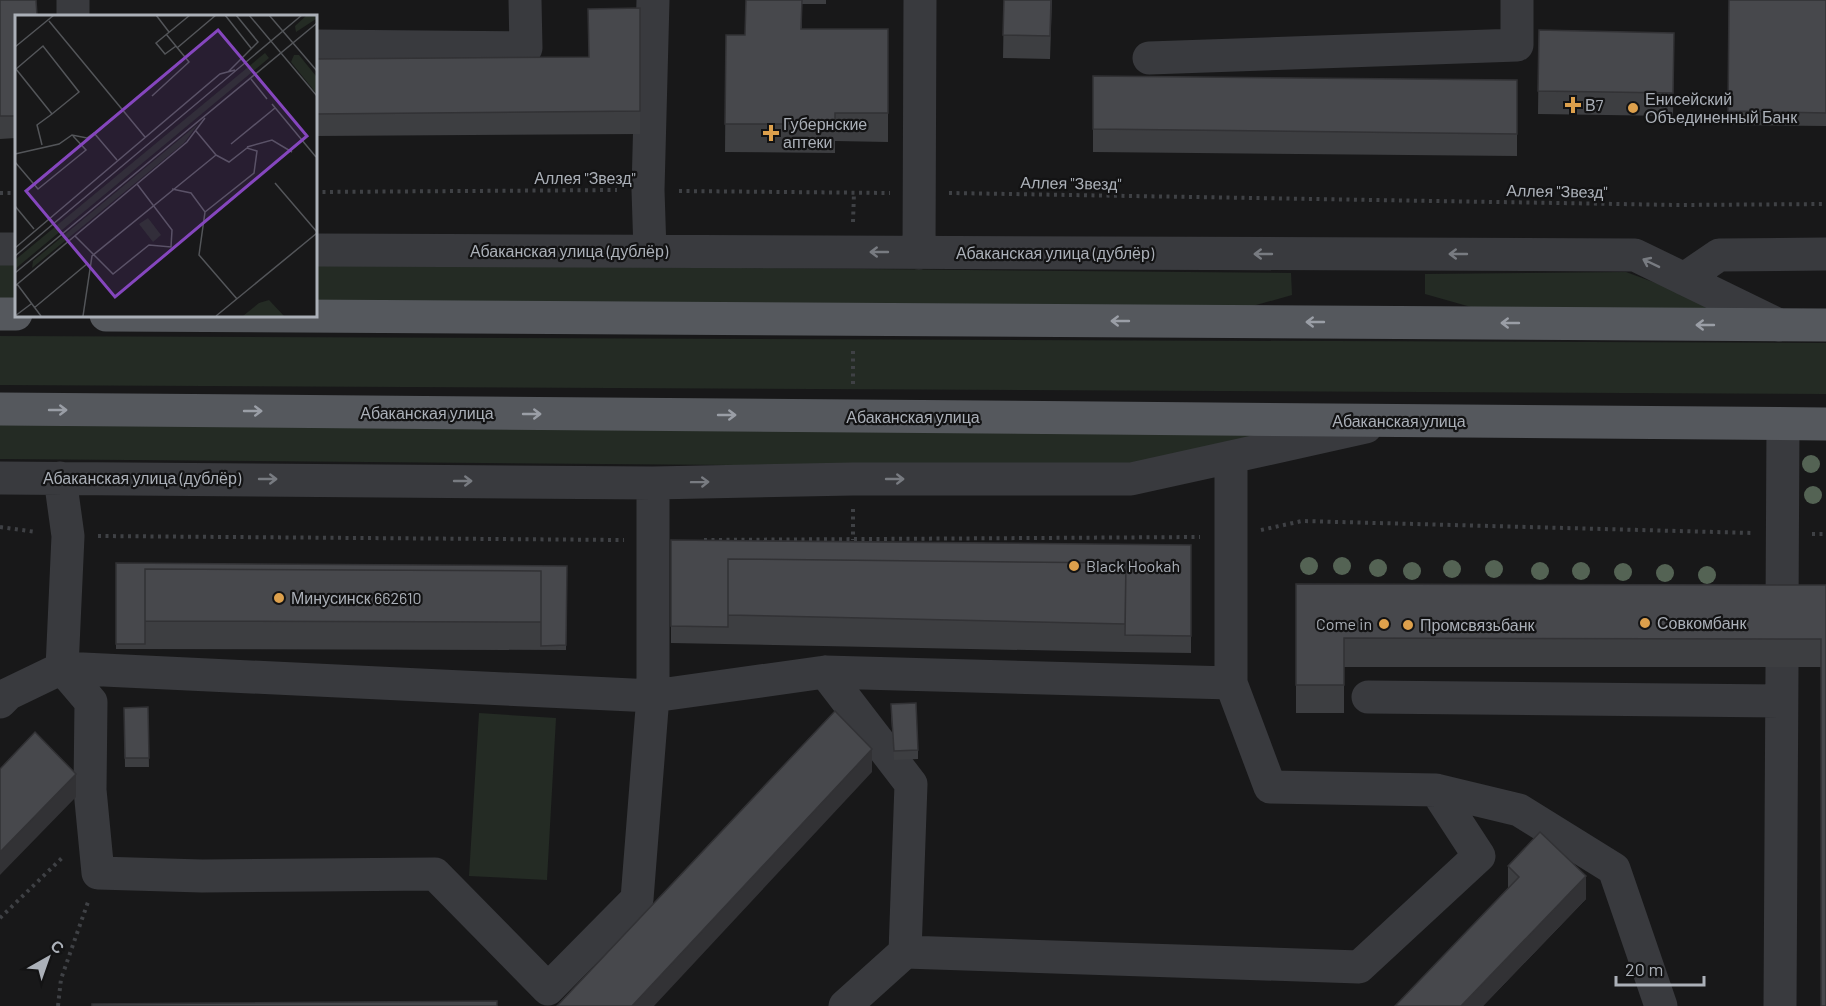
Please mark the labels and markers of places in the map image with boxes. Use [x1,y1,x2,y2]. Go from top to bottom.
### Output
place label: Енисейский Объединенный Банк [1645,89,1798,126]
place label: В7 [1585,95,1604,114]
marker: В7 [1566,98,1580,112]
marker: Енисейский Объединенный Банк [1626,101,1640,115]
place label: Губернские аптеки [783,114,867,151]
marker: Губернские аптеки [764,126,778,140]
place label: Black Hookah [1086,556,1180,575]
marker: Black Hookah [1067,559,1081,573]
place label: Минусинск 662610 [291,588,422,607]
marker: Минусинск 662610 [272,591,286,605]
place label: Совкомбанк [1657,613,1747,632]
place label: Come in [1316,614,1372,633]
place label: Промсвязьбанк [1420,615,1535,634]
marker: Совкомбанк [1638,616,1652,630]
marker: Come in [1377,617,1391,631]
marker: Промсвязьбанк [1401,618,1415,632]

